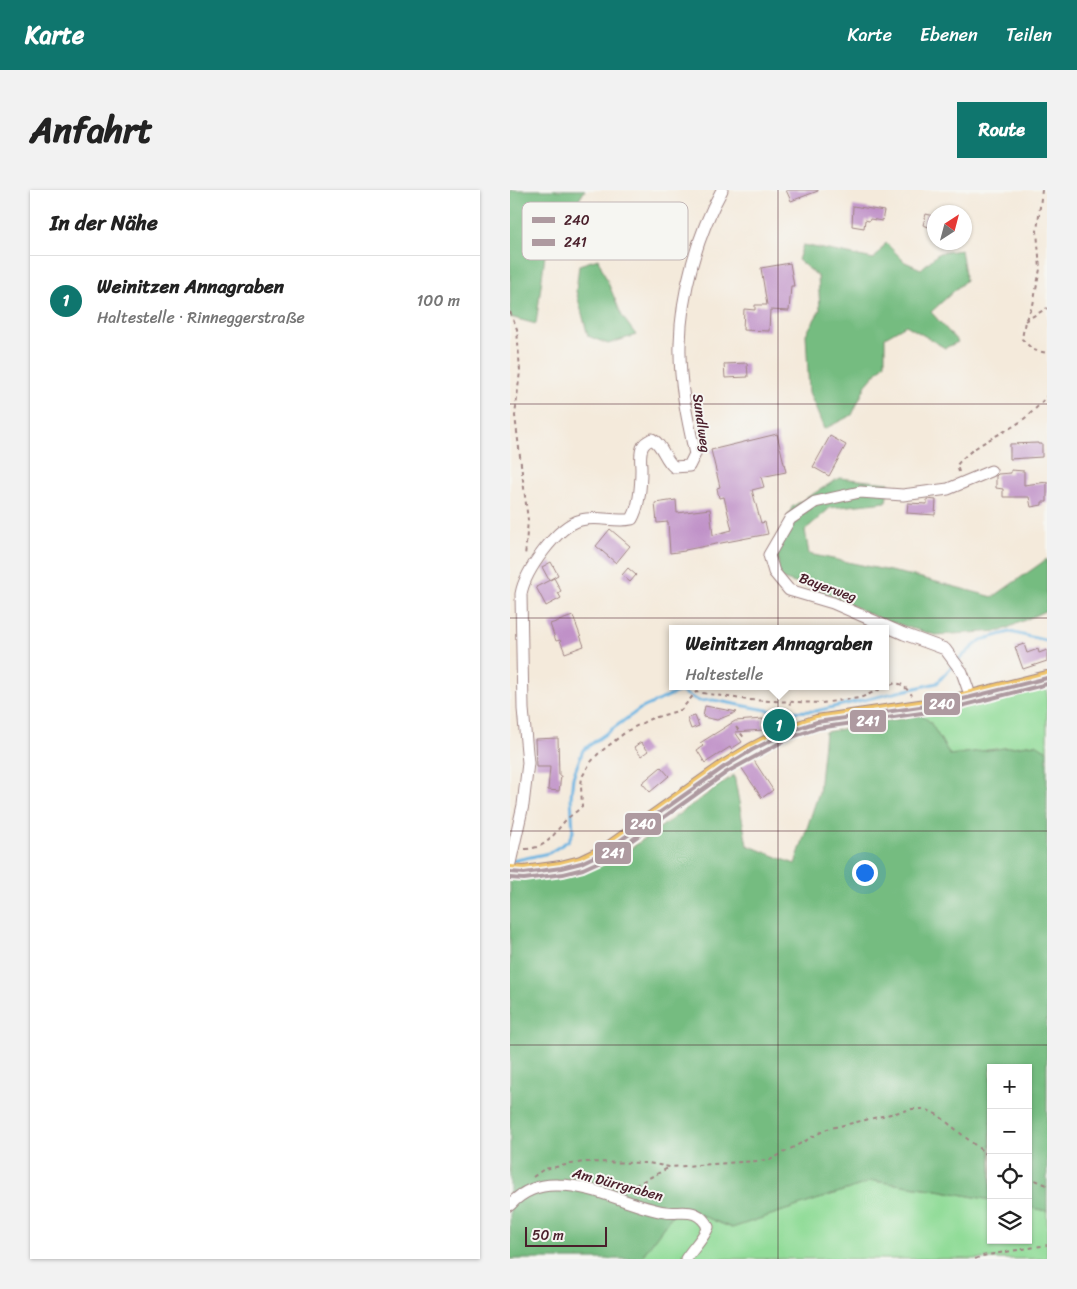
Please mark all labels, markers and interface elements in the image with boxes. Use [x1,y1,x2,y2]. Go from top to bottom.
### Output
text: Karte [25,14,84,56]
text: Karte [848,19,892,51]
text: Ebenen [920,19,978,51]
text: Teilen [1006,19,1052,51]
text: Anfahrt [30,99,153,161]
button: Route [957,102,1047,158]
legend [522,202,688,260]
text: In der Nähe [50,204,158,242]
north arrow [927,205,972,250]
text: 240 [564,208,590,233]
text: 241 [564,230,587,255]
text: Weinitzen Annagraben [97,270,284,303]
text: 1 [63,286,69,315]
text: 100 m [416,286,460,315]
text: Haltestelle · Rinneggerstraße [97,303,305,332]
street label: Sundlweg [685,392,718,454]
street label: Bayerweg [796,566,860,609]
popup [669,625,889,690]
text: Weinitzen Annagraben [685,627,873,660]
text: Haltestelle [685,660,763,689]
line badge: 240 [923,692,961,716]
text: 240 [928,692,955,717]
pin: 1 [763,706,795,744]
line badge: 241 [849,709,887,733]
text: 241 [856,709,879,734]
line badge: 240 [624,812,662,836]
text: 240 [629,812,656,837]
line badge: 241 [594,841,632,865]
text: 241 [601,841,624,866]
your location [852,860,878,886]
map controls [987,1064,1032,1244]
button: + [987,1064,1032,1109]
button: − [987,1109,1032,1154]
button: locate [987,1154,1032,1199]
street label: Am Dürrgraben [569,1160,666,1209]
button: layers [987,1199,1032,1244]
text: 50 m [532,1223,564,1248]
scale bar [525,1224,608,1247]

